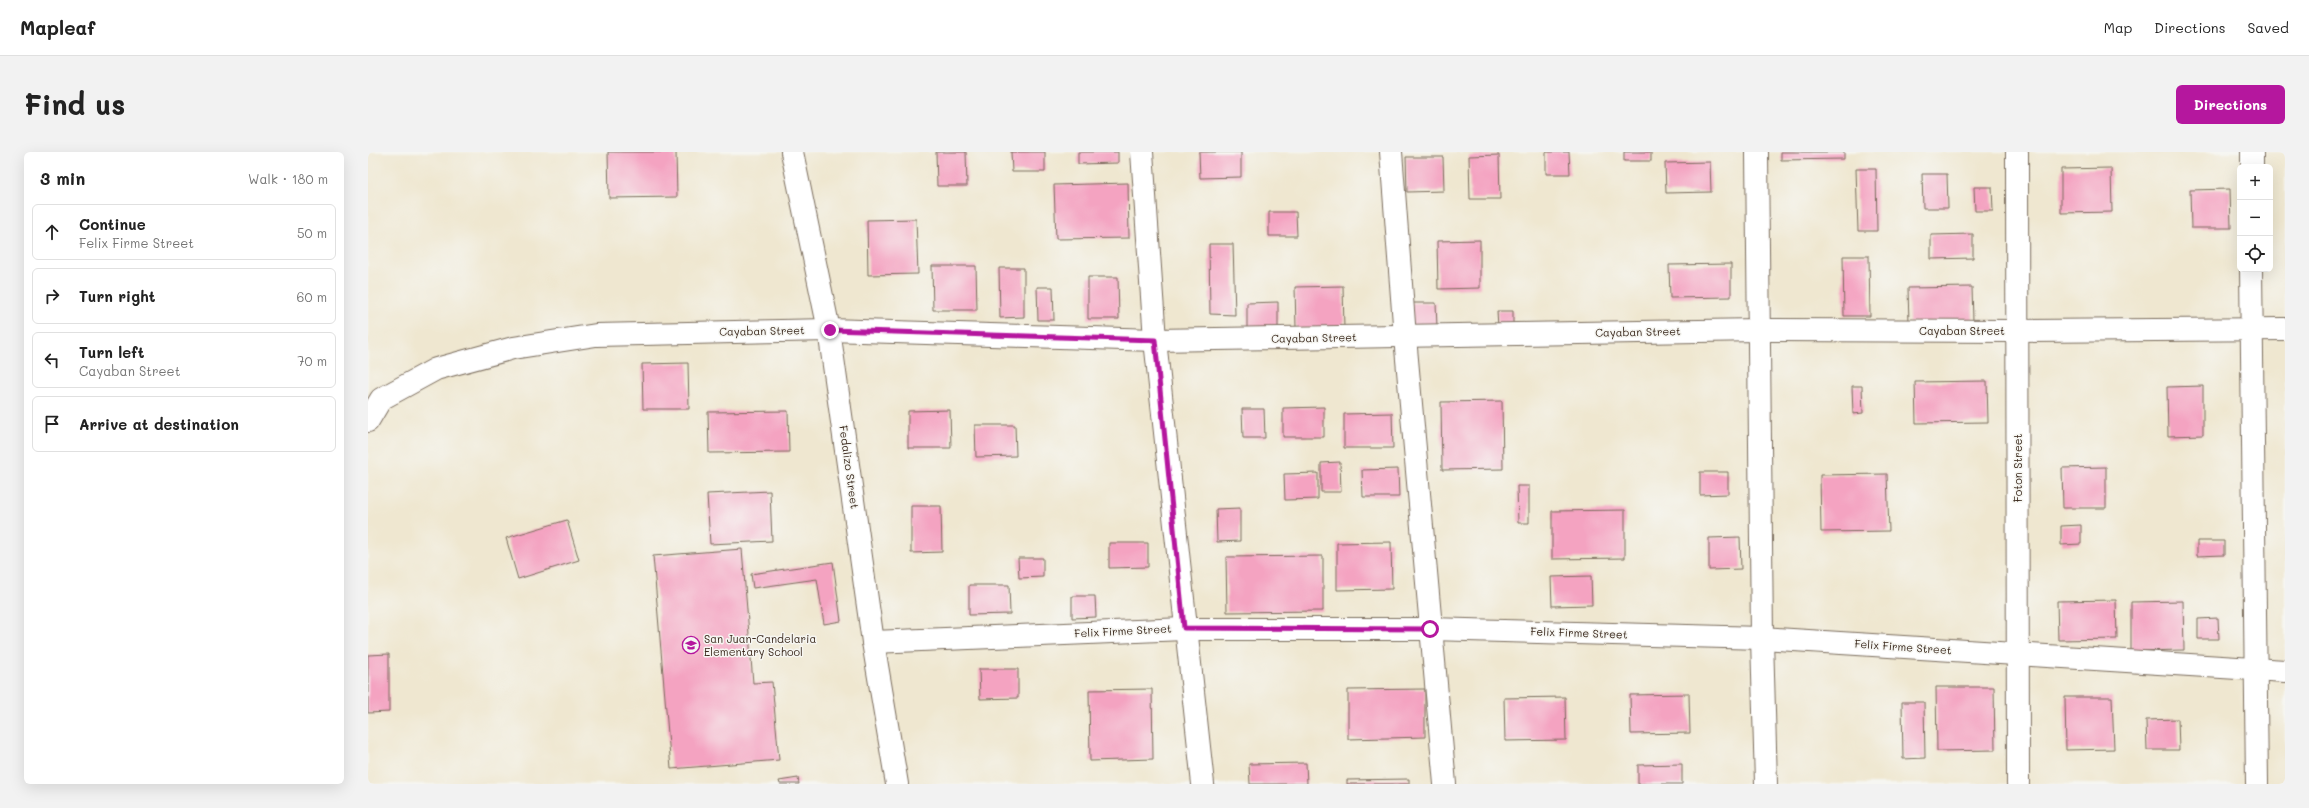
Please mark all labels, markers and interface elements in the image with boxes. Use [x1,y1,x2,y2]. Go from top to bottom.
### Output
text: Mapleaf [20,15,95,40]
text: Map [2104,18,2132,37]
text: Directions [2154,18,2225,37]
text: Saved [2247,18,2289,37]
button: Directions [2176,85,2285,124]
text: Find us [24,86,125,122]
map controls [2237,164,2273,272]
button: + [2237,164,2273,200]
text: 3 min [40,167,85,189]
text: Walk · 180 m [248,170,328,187]
button: − [2237,200,2273,236]
text: Continue [79,214,146,234]
icon: ahead [41,221,63,243]
text: 50 m [297,224,327,241]
text: Felix Firme Street [79,234,194,251]
button: locate [2237,236,2273,272]
icon: right [41,285,63,307]
text: Turn right [79,286,156,306]
text: 60 m [297,288,327,305]
route end [821,321,839,339]
street label: Cayaban Street [719,322,805,339]
street label: Cayaban Street [1595,323,1681,340]
street label: Cayaban Street [1919,323,2005,338]
street label: Cayaban Street [1271,329,1357,346]
text: Turn left [79,342,144,362]
icon: left [41,349,63,371]
text: 70 m [297,352,327,369]
text: Cayaban Street [79,362,180,379]
icon: arrive [41,413,63,435]
text: Arrive at destination [79,414,239,434]
street label: Fedalizo Street [836,424,863,510]
street label: Foton Street [2010,434,2025,502]
street label: Felix Firme Street [1074,620,1172,641]
route start [1421,620,1439,638]
street label: Felix Firme Street [1530,623,1628,642]
place label: San Juan-Candelaria Elementary School [704,631,816,659]
school or university icon: San Juan-Candelaria Elementary School [681,635,701,655]
street label: Felix Firme Street [1854,636,1952,657]

